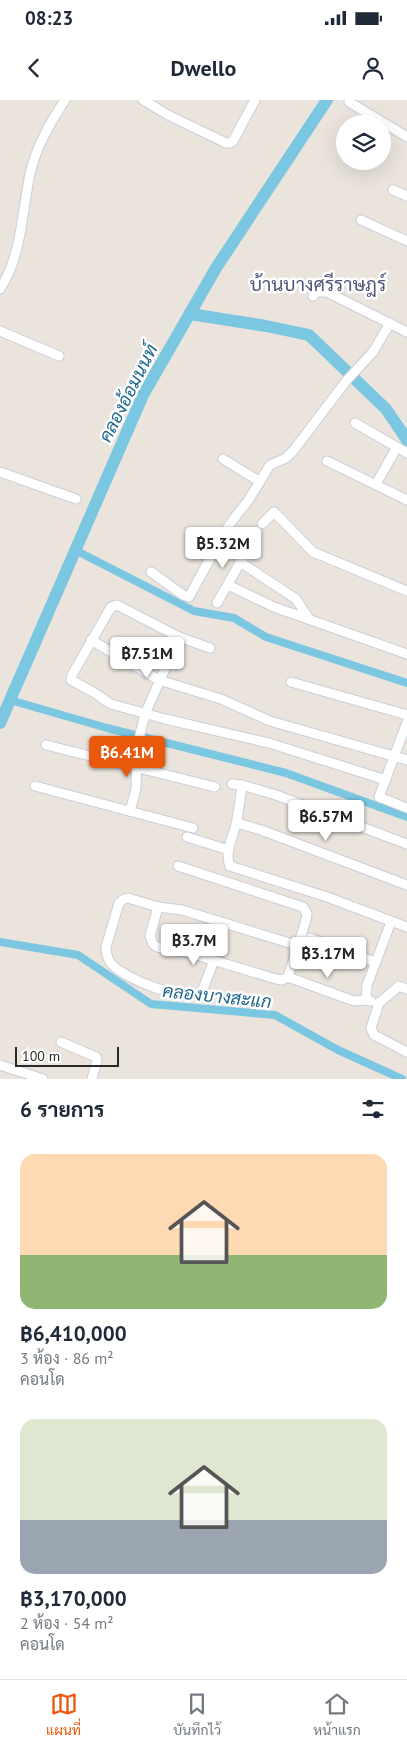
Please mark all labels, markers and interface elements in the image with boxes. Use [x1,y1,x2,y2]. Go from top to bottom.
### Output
text: 08:23 [25,6,73,30]
icon: back [20,54,48,82]
text: Dwello [171,54,236,82]
icon: person [359,54,387,82]
map controls [336,115,391,170]
button: layers [336,115,391,170]
district label: บ้านบางศรีราษฎร์ [250,272,386,297]
water label: คลองอ้อมนนท์ [93,337,164,446]
pin: ฿5.32M [182,526,264,569]
text: ฿5.32M [196,533,250,553]
pin: ฿7.51M [106,636,188,679]
text: ฿7.51M [121,643,173,663]
pin: ฿6.41M [86,736,168,778]
text: ฿6.41M [100,742,154,762]
pin: ฿6.57M [285,800,367,842]
text: ฿6.57M [299,806,353,826]
pin: ฿3.7M [159,924,229,966]
text: ฿3.7M [172,930,216,950]
pin: ฿3.17M [287,936,369,979]
text: ฿3.17M [301,943,355,963]
water label: คลองบางสะแก [161,979,273,1013]
scale bar [15,1044,119,1067]
text: 100 m [22,1047,60,1065]
icon: filters [359,1095,387,1123]
text: 6 รายการ [20,1096,104,1123]
icon: home [159,1187,249,1277]
text: ฿6,410,000 [20,1320,127,1347]
text: 3 ห้อง · 86 m² [20,1348,114,1368]
text: คอนโด [20,1369,65,1389]
icon: home [159,1452,249,1542]
text: ฿3,170,000 [20,1585,127,1612]
text: 2 ห้อง · 54 m² [20,1613,114,1633]
text: คอนโด [20,1634,65,1654]
tab: แผนที่ [46,1690,81,1739]
tab: บันทึกไว้ [173,1690,221,1739]
tab: หน้าแรก [313,1690,361,1739]

